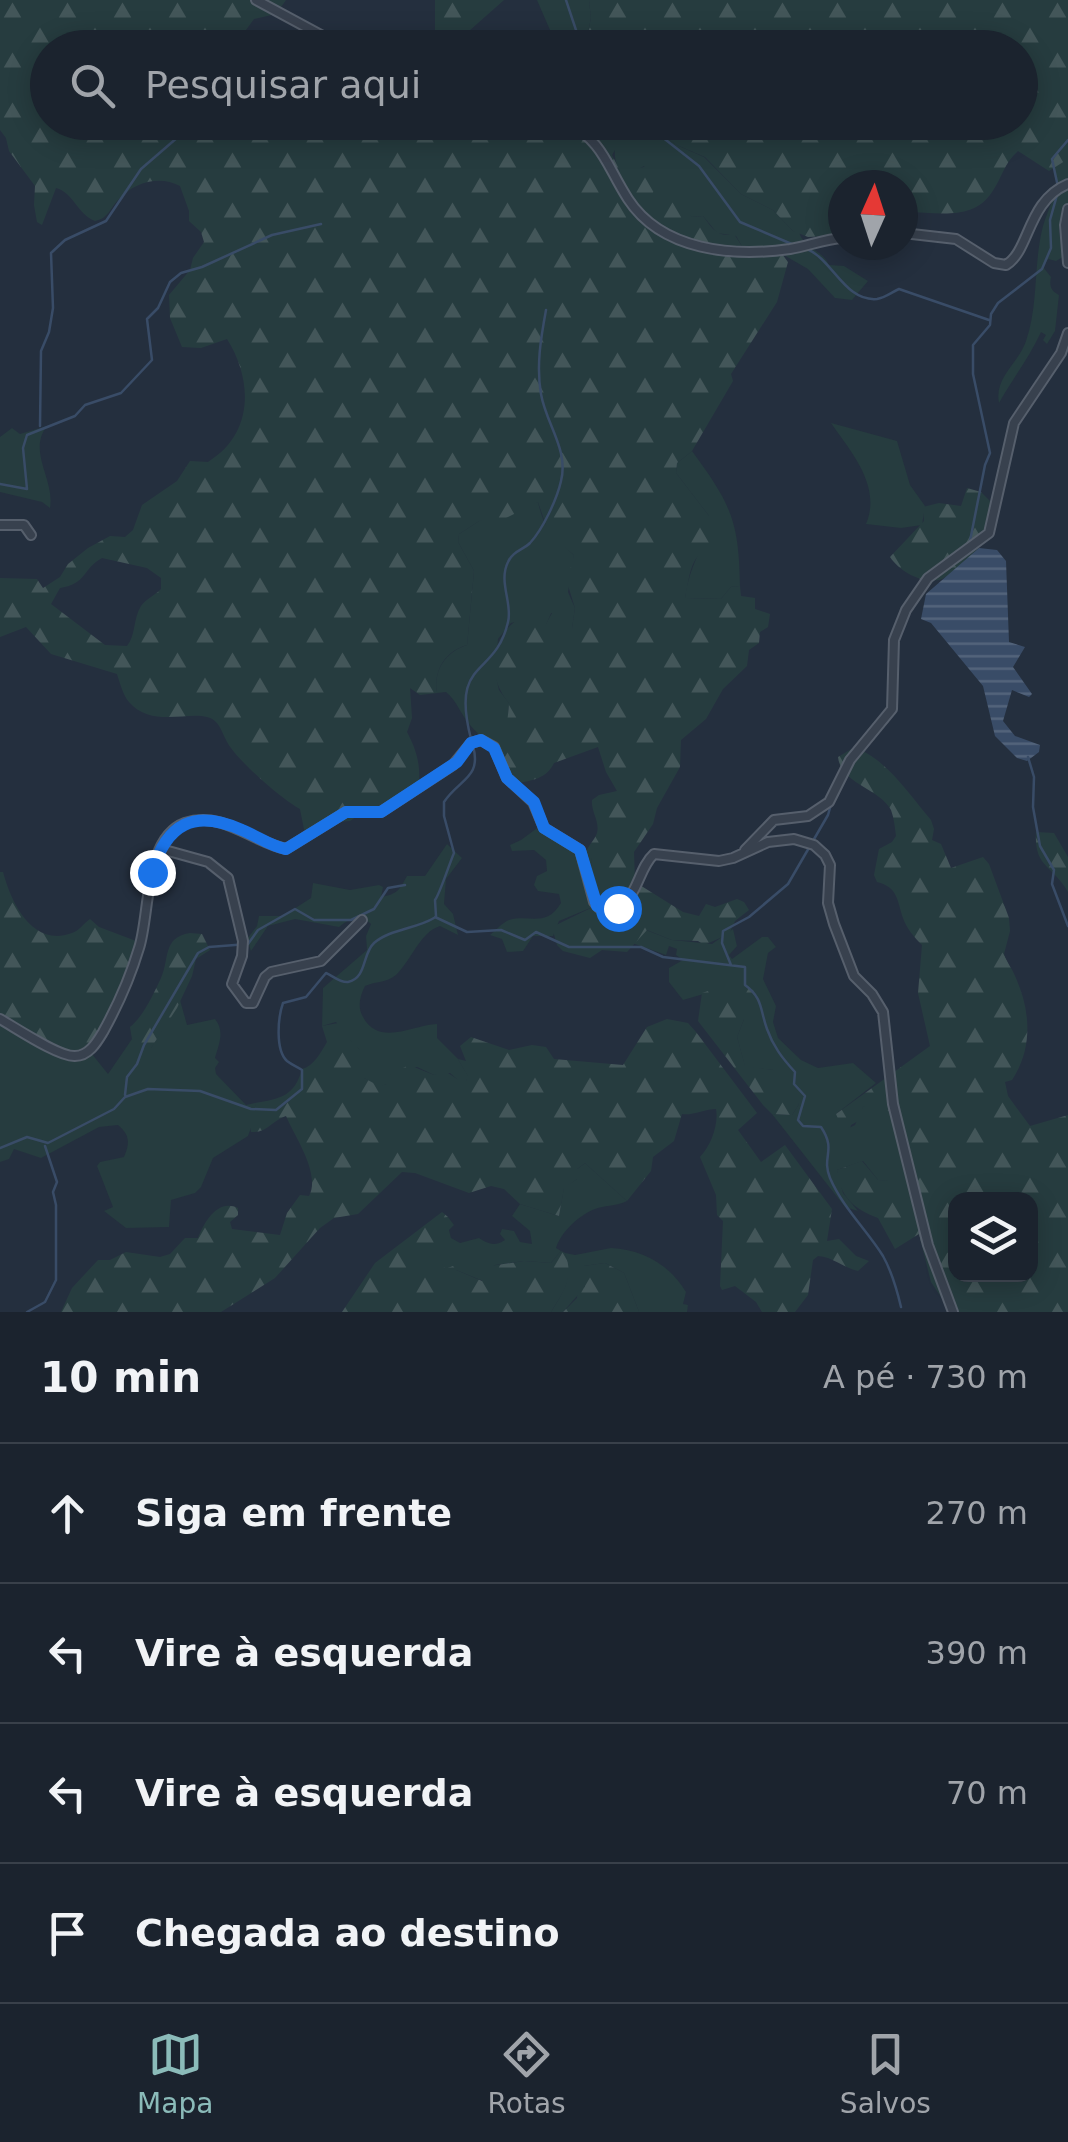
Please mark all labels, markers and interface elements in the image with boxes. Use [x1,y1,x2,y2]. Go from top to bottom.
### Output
search box [30,30,1038,140]
icon: search [65,58,120,113]
text: Pesquisar aqui [145,63,421,107]
north arrow [828,170,918,260]
route end [130,850,176,896]
route start [596,886,642,932]
map controls [948,1192,1038,1282]
button: layers [948,1192,1038,1282]
text: 10 min [40,1353,201,1402]
text: A pé · 730 m [823,1358,1028,1396]
icon: ahead [40,1486,95,1541]
text: Siga em frente [135,1491,452,1535]
text: 270 m [926,1494,1028,1532]
icon: left [40,1626,95,1681]
text: Vire à esquerda [135,1631,473,1675]
text: 390 m [926,1634,1028,1672]
icon: left [40,1766,95,1821]
text: Vire à esquerda [135,1771,473,1815]
text: 70 m [946,1774,1028,1812]
icon: arrive [40,1906,95,1961]
text: Chegada ao destino [135,1911,560,1955]
tab: Mapa [137,2027,213,2120]
tab: Rotas [488,2027,566,2120]
tab: Salvos [840,2027,931,2120]

